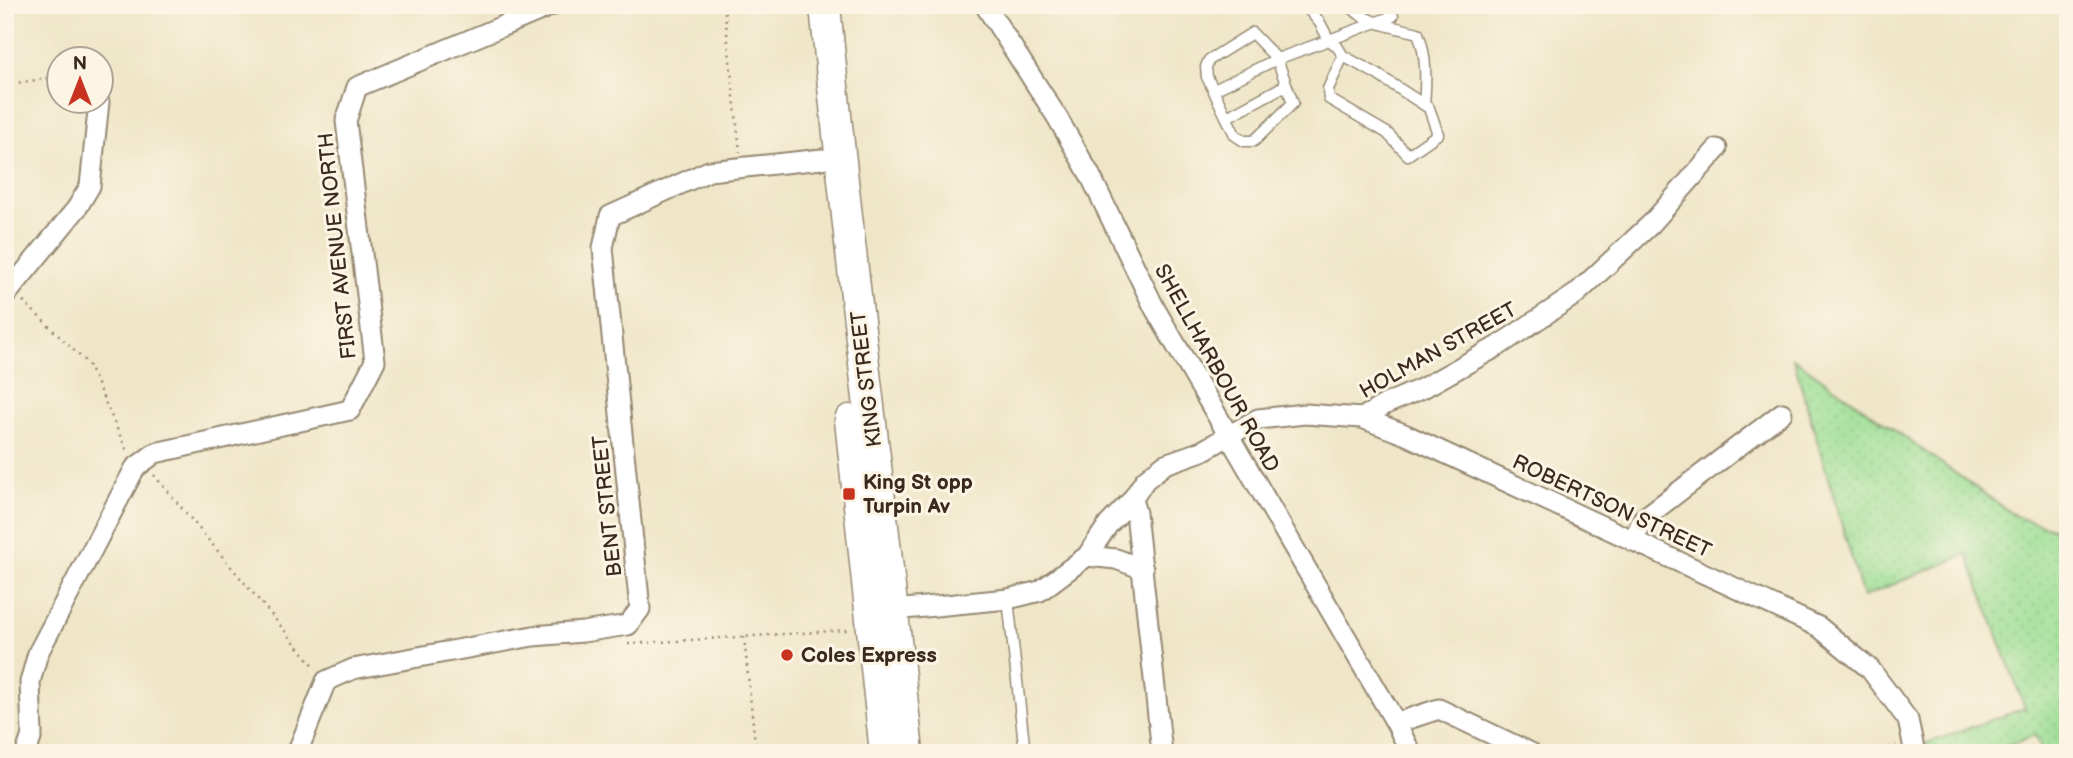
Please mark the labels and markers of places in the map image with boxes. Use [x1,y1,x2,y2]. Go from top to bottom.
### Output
place label: King St opp Turpin Av [863,470,973,519]
marker: King St opp Turpin Av [841,486,857,502]
place label: Coles Express [801,643,937,668]
marker: Coles Express [779,647,795,663]

